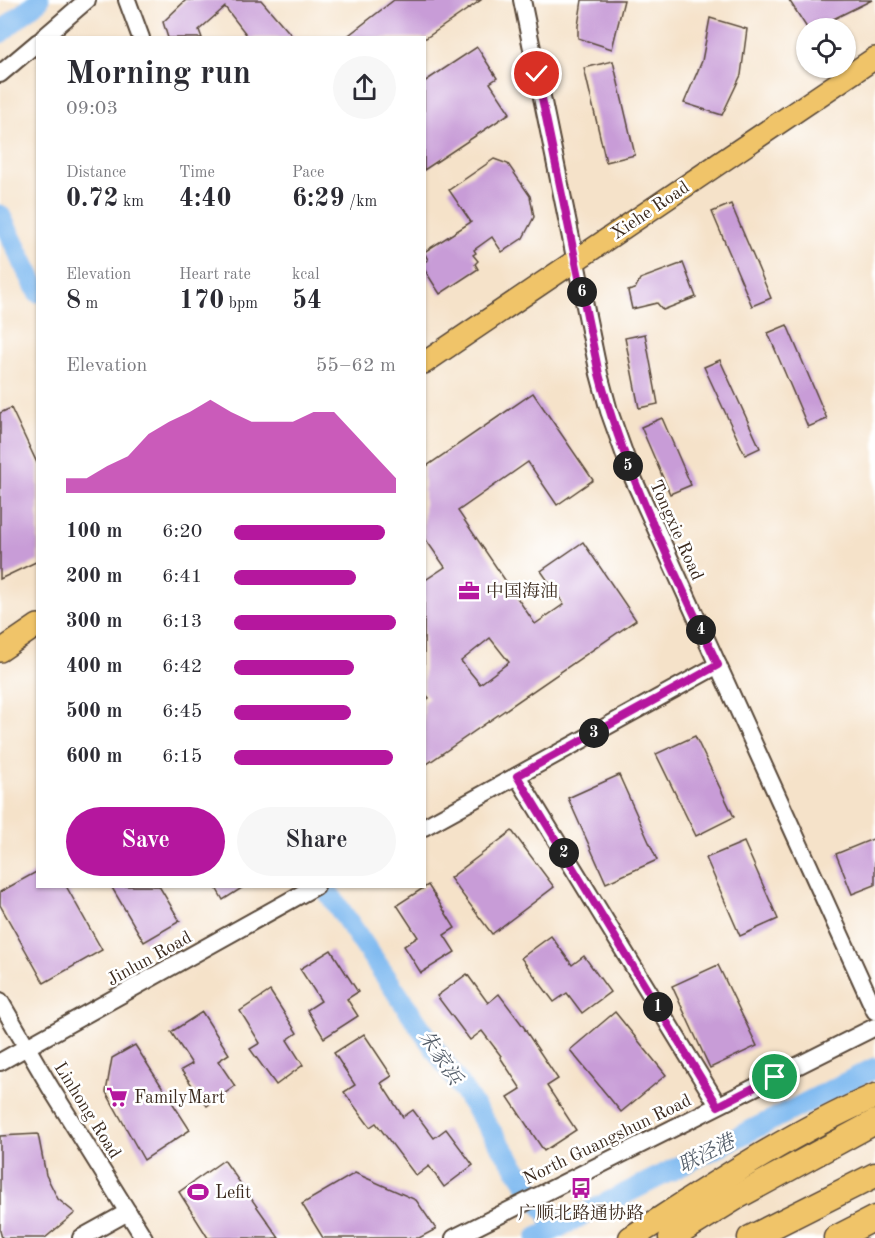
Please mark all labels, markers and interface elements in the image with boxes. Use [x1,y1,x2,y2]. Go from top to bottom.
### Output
map controls [796,18,856,78]
button: locate [796,18,856,78]
pin [511,48,562,99]
button: share [333,56,396,119]
icon: check [520,57,553,90]
text: Morning run [66,58,251,91]
text: 09:03 [66,99,118,119]
text: Distance [66,165,126,181]
text: Time [179,165,215,181]
text: Pace [292,165,324,181]
street label: Xiehe Road [608,178,693,243]
text: 0.72 [66,186,119,212]
text: 4:40 [179,186,232,212]
text: 6:29 [292,186,345,212]
text: km [119,194,144,210]
text: /km [345,194,377,210]
text: Elevation [66,267,131,283]
text: Heart rate [179,267,251,283]
text: kcal [292,267,320,283]
pin: 6 [567,277,597,307]
text: 6 [577,284,587,300]
text: 8 [66,288,81,314]
text: 170 [179,288,224,314]
text: 54 [292,288,322,314]
text: m [81,296,98,312]
text: bpm [224,296,258,312]
text: Elevation [66,356,147,376]
text: 55–62 m [316,356,396,376]
pin: 5 [613,451,643,481]
text: 5 [623,458,633,474]
street label: Tongxie Road [646,478,706,583]
text: 100 m [66,522,122,542]
text: 6:20 [162,522,202,542]
text: 200 m [66,567,122,587]
text: 6:41 [162,567,202,587]
office icon: 中国海油 [457,579,481,603]
place label: 中国海油 [486,581,558,601]
text: 300 m [66,612,122,632]
text: 6:13 [162,612,202,632]
pin: 4 [686,615,716,645]
text: 4 [696,622,706,638]
text: 400 m [66,657,122,677]
text: 6:42 [162,657,202,677]
text: 500 m [66,702,122,722]
text: 6:45 [162,702,202,722]
pin: 3 [579,718,609,748]
text: 3 [589,725,599,741]
text: 600 m [66,747,122,767]
text: 6:15 [162,747,202,767]
button: Save [66,807,225,876]
button: Share [237,807,396,876]
pin: 2 [549,838,579,868]
text: 2 [559,845,569,861]
street label: Jinlun Road [104,928,195,989]
pin: 1 [643,992,673,1022]
text: 1 [653,999,663,1015]
water label: 朱家浜 [414,1027,467,1090]
pin [749,1051,800,1102]
street label: Linhong Road [50,1059,124,1162]
icon: arrive [758,1060,791,1093]
supermarket icon: FamilyMart [105,1085,129,1109]
place label: FamilyMart [134,1089,225,1107]
street label: North Guangshun Road [521,1091,694,1188]
water label: 联泾港 [675,1129,741,1177]
bus stop icon: 广顺北路通协路 [569,1176,593,1200]
sports icon: Lefit [186,1180,210,1204]
place label: Lefit [215,1184,251,1202]
place label: 广顺北路通协路 [518,1203,644,1223]

